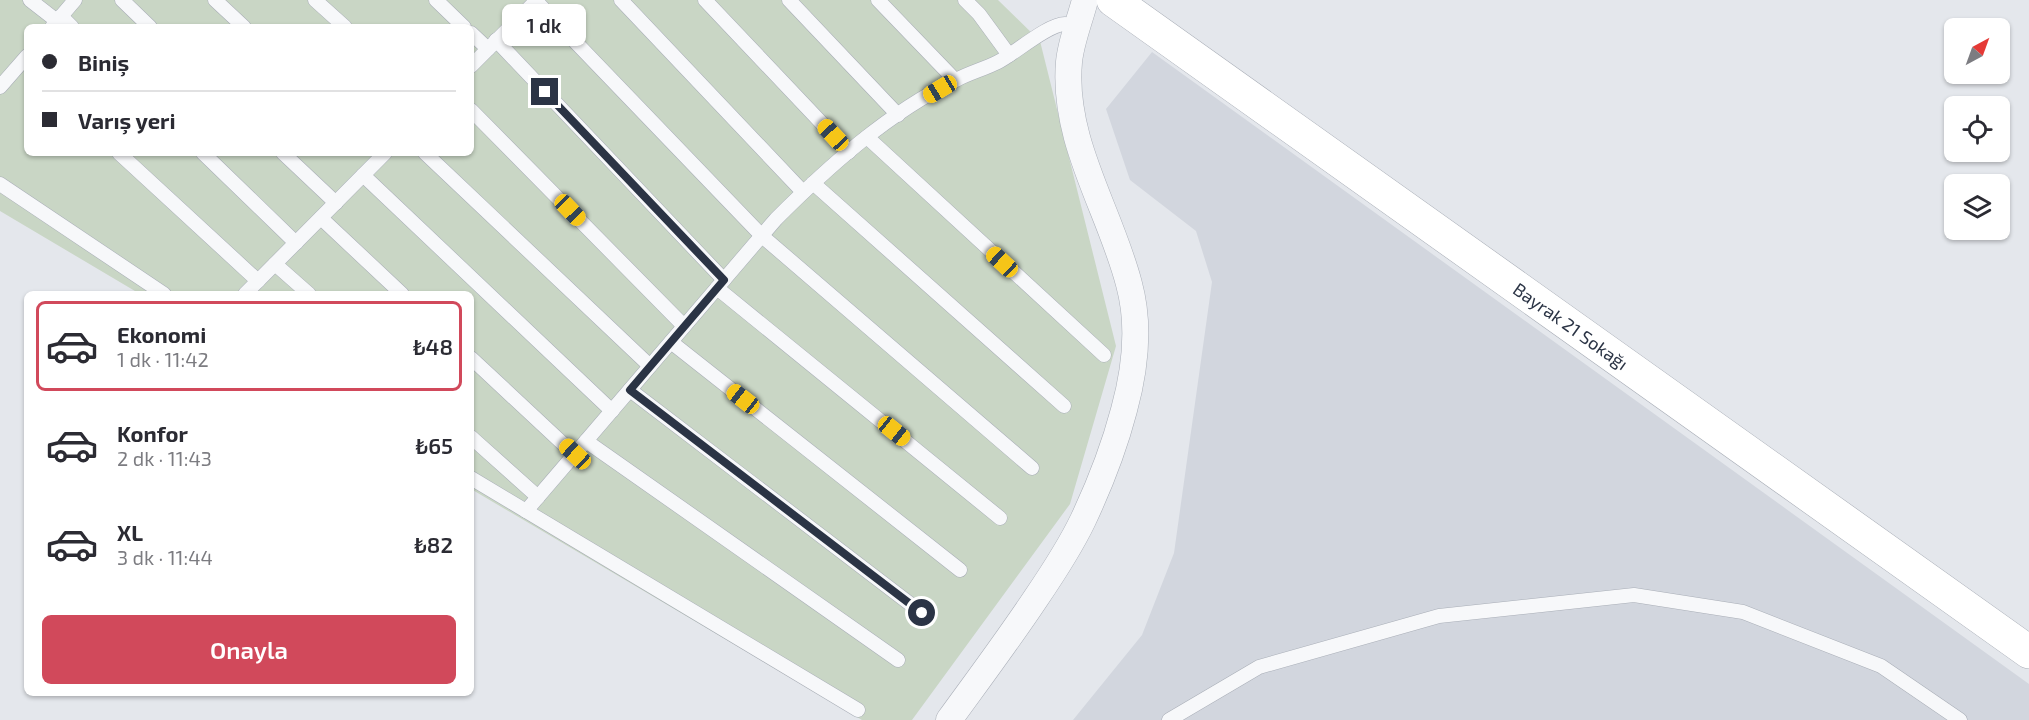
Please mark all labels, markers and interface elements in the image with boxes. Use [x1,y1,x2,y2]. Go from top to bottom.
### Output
callout: 1 dk [503,5,587,47]
text: 1 dk [526,13,562,37]
north arrow [1944,18,2010,84]
map controls [1944,18,2010,240]
text: Biniş [78,49,129,75]
car [920,72,960,106]
route end [531,78,558,105]
button: locate [1944,96,2010,162]
text: Varış yeri [78,107,176,133]
car [814,116,852,154]
button: layers [1944,174,2010,240]
car [551,191,589,229]
car [983,243,1021,281]
street label: Bayrak 21 Sokağı [1509,278,1633,374]
icon: car [45,319,99,373]
text: Ekonomi [117,321,206,347]
text: ₺48 [413,333,453,359]
text: 1 dk · 11:42 [117,347,209,371]
car [723,381,763,417]
car [874,413,914,449]
icon: car [45,418,99,472]
text: Konfor [117,420,188,446]
text: ₺65 [416,432,453,458]
car [556,435,594,473]
text: 2 dk · 11:43 [117,446,212,470]
icon: car [45,517,99,571]
text: XL [117,519,143,545]
text: ₺82 [414,531,453,557]
text: 3 dk · 11:44 [117,545,213,569]
route start [908,599,935,626]
button: Onayla [42,615,456,684]

